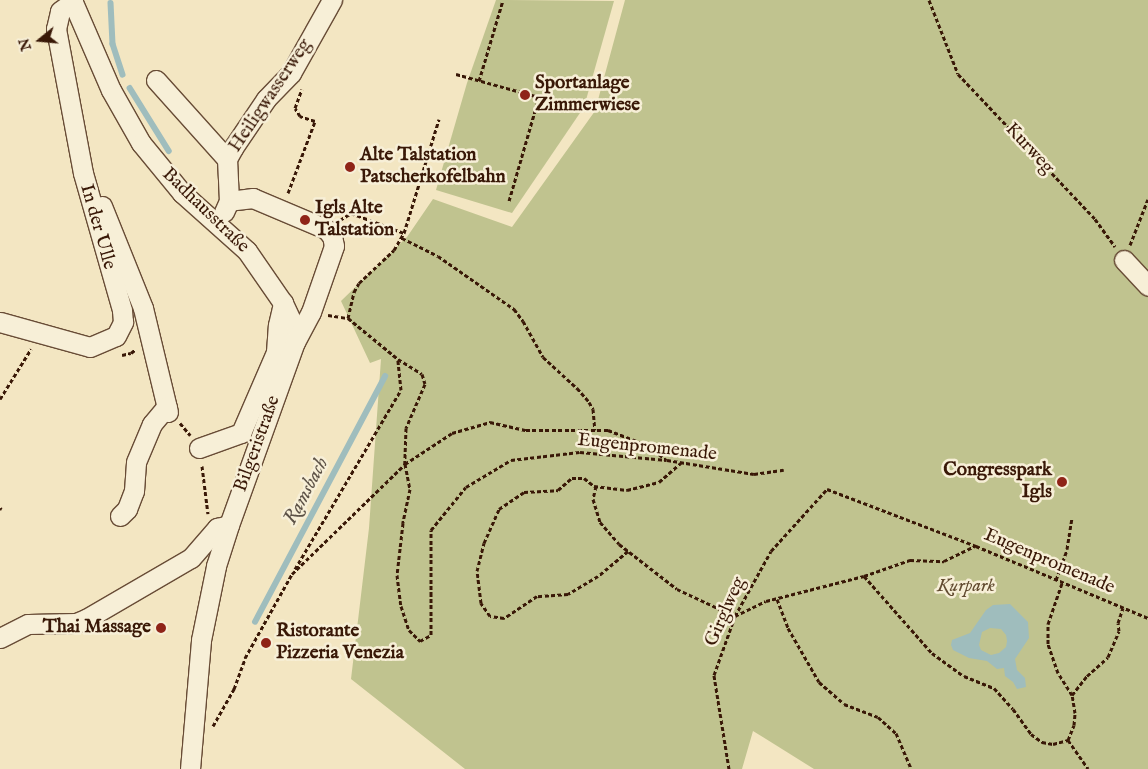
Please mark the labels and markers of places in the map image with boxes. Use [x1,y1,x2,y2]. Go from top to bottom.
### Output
place label: Sportanlage Zimmerwiese [535,73,640,117]
marker: Sportanlage Zimmerwiese [519,89,531,101]
place label: Alte Talstation Patscherkofelbahn [360,145,506,189]
marker: Alte Talstation Patscherkofelbahn [344,161,356,173]
place label: Igls Alte Talstation [315,198,394,242]
marker: Igls Alte Talstation [299,214,311,226]
place label: Congresspark Igls [943,460,1052,504]
marker: Congresspark Igls [1056,476,1068,488]
place label: Thai Massage [43,617,151,639]
place label: Ristorante Pizzeria Venezia [276,621,404,665]
marker: Thai Massage [155,622,167,634]
marker: Ristorante Pizzeria Venezia [260,637,272,649]

